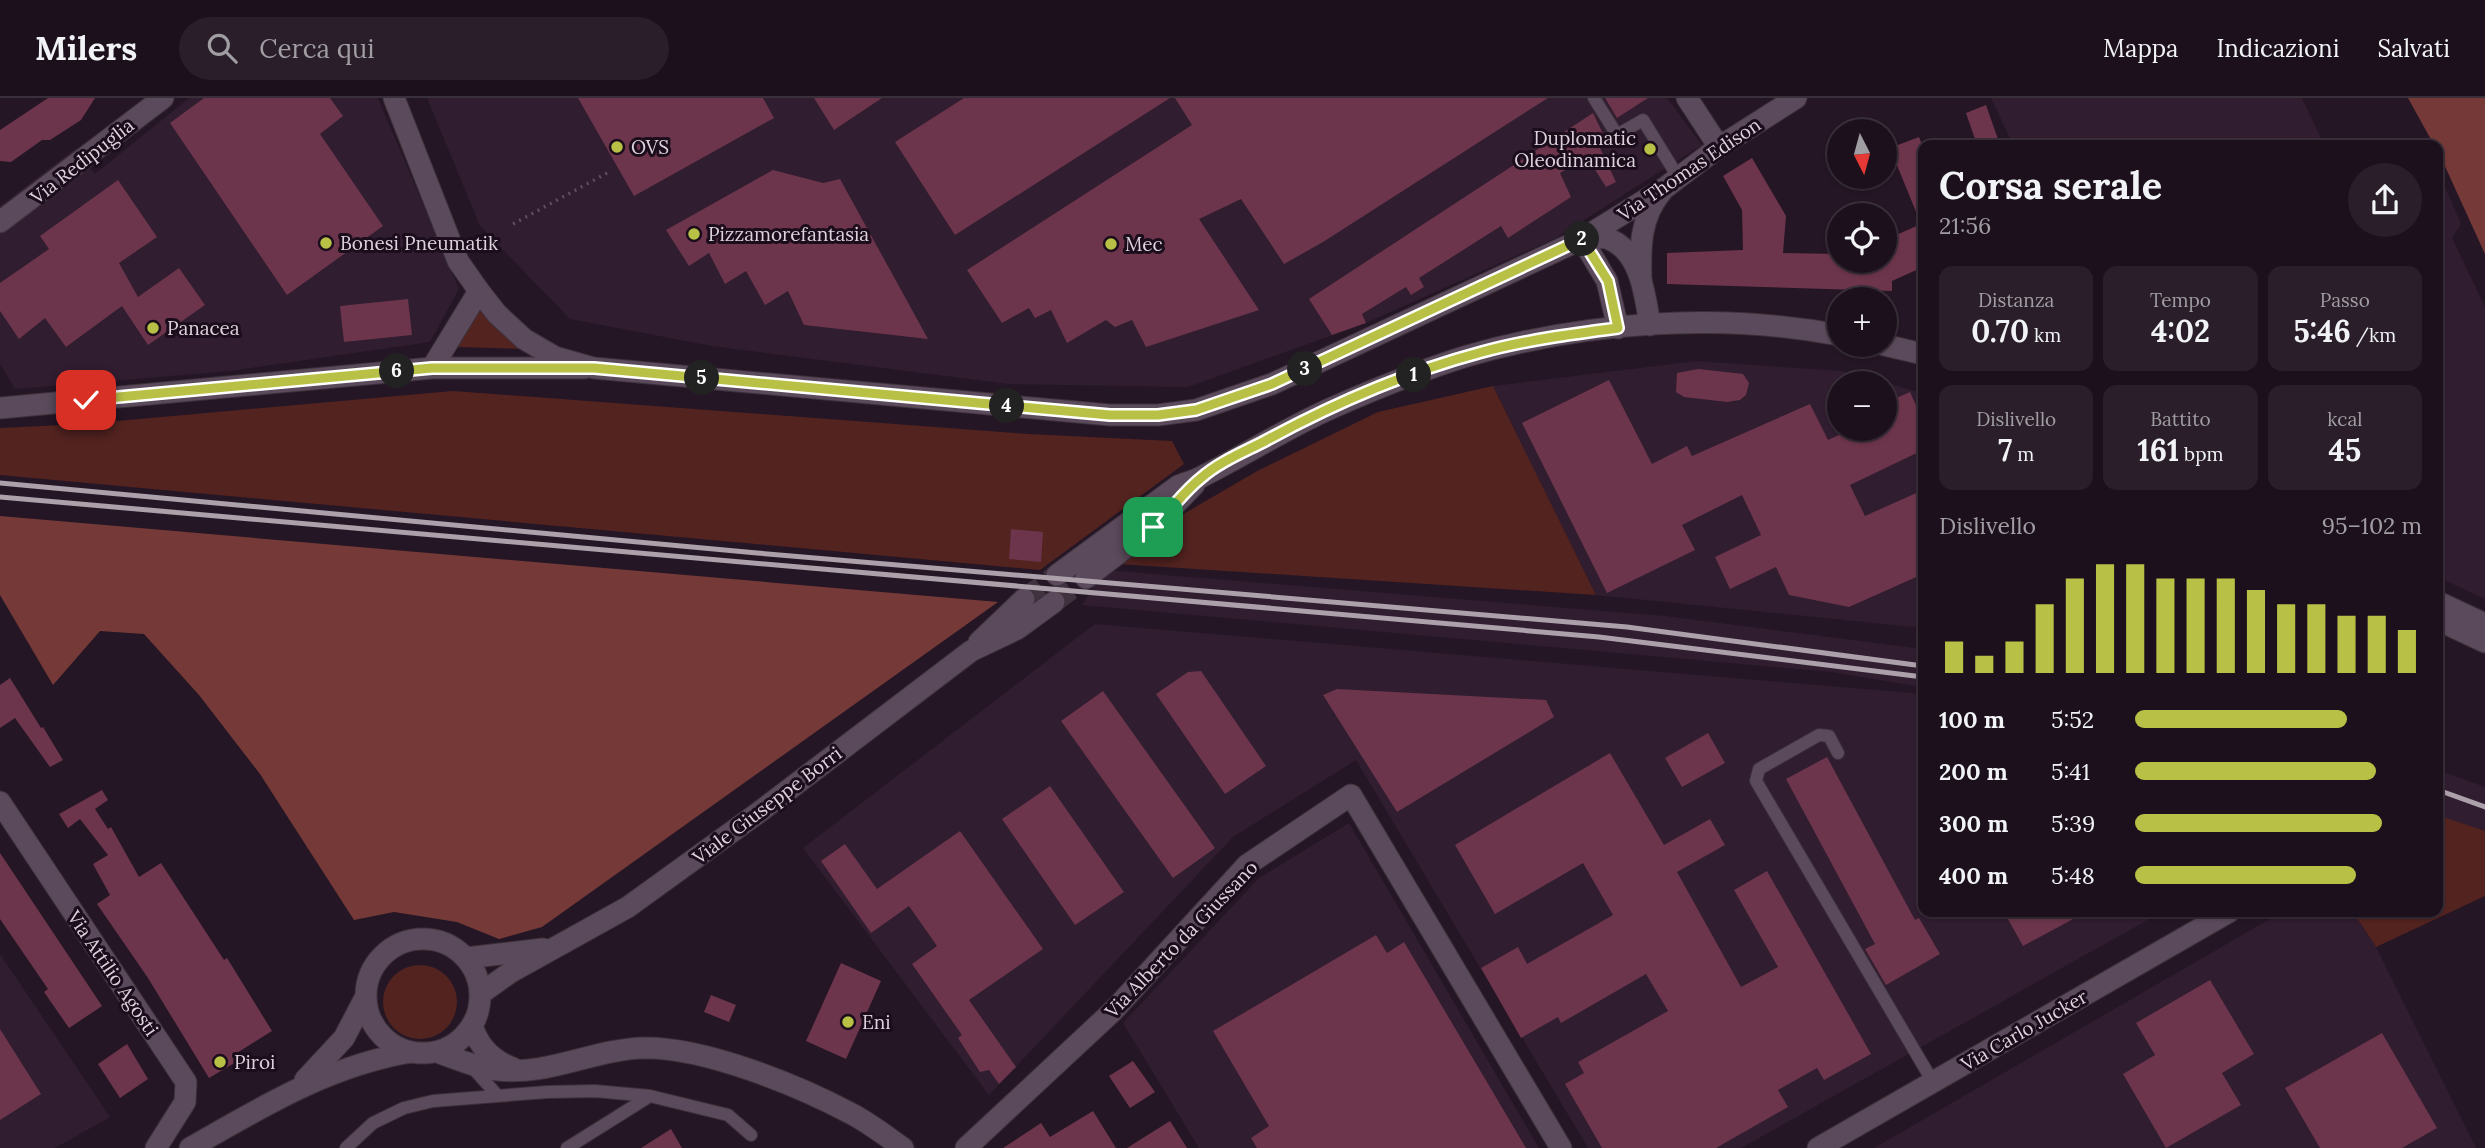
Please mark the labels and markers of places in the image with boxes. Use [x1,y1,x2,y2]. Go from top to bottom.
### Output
place label: Duplomatic Oleodinamica [1514,126,1636,172]
place label: OVS [631,135,669,159]
marker: OVS [609,139,625,155]
marker: Duplomatic Oleodinamica [1642,141,1658,157]
place label: Pizzamorefantasia [708,222,869,246]
pin: 2 [1564,222,1600,256]
marker: Pizzamorefantasia [686,226,702,242]
place label: Bonesi Pneumatik [340,231,499,255]
place label: Mec [1125,232,1163,256]
marker: Bonesi Pneumatik [318,235,334,251]
marker: Mec [1103,236,1119,252]
place label: Panacea [167,316,240,340]
marker: Panacea [145,320,161,336]
pin: 3 [1288,352,1322,386]
pin: 6 [380,354,414,388]
pin: 1 [1396,358,1432,392]
pin: 5 [684,360,720,396]
pin [56,370,116,430]
pin: 4 [990,388,1024,424]
pin [1123,497,1183,557]
place label: Eni [862,1010,891,1034]
marker: Eni [840,1014,856,1030]
place label: Piroi [234,1050,275,1074]
marker: Piroi [212,1054,228,1070]

